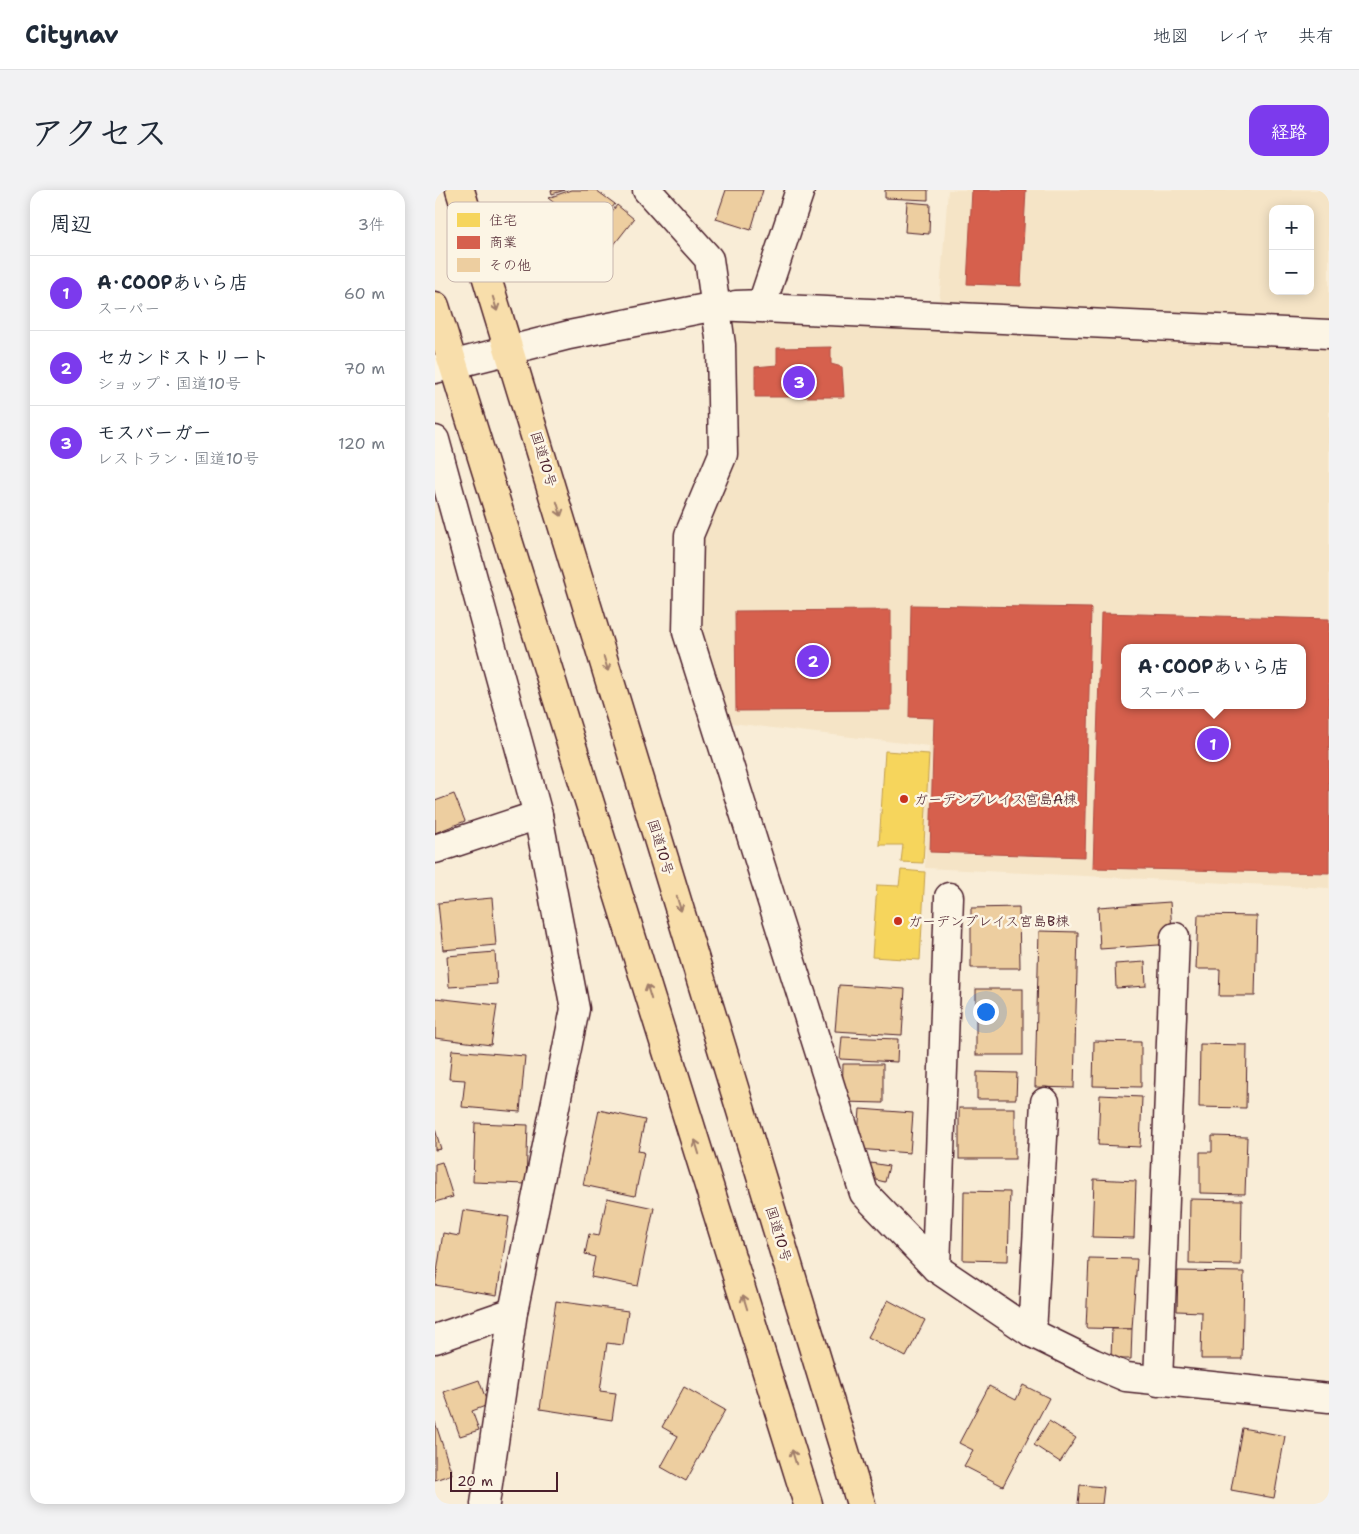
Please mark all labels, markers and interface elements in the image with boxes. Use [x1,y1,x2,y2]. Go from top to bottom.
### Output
text: Citynav [25,19,119,51]
text: 地図 [1153,24,1189,48]
text: レイヤ [1217,24,1270,48]
text: 共有 [1298,24,1334,48]
button: 経路 [1249,105,1329,156]
text: アクセス [30,109,168,156]
legend [447,202,613,282]
map controls [1269,205,1314,295]
button: + [1269,205,1314,250]
text: 周辺 [50,210,92,238]
text: 住宅 [489,211,517,229]
text: 3件 [358,214,385,235]
text: 商業 [489,233,517,251]
button: − [1269,250,1314,295]
text: その他 [489,256,531,274]
text: A･COOPあいら店 [97,270,248,295]
text: 1 [62,283,70,304]
text: 60 m [344,283,385,304]
one-way arrow [491,295,501,311]
text: スーパー [97,298,160,319]
text: セカンドストリート [97,345,270,370]
text: 2 [60,358,72,379]
text: 70 m [344,358,385,379]
pin: 3 [783,363,815,401]
text: ショップ · 国道10号 [97,373,241,394]
text: モスバーガー [97,420,211,445]
street label: 国道10号 [527,429,561,489]
text: 3 [60,433,72,454]
text: 120 m [338,433,385,454]
text: レストラン · 国道10号 [97,448,259,469]
one-way arrow [554,501,564,517]
pin: 2 [797,642,829,680]
popup [1121,644,1306,709]
text: A･COOPあいら店 [1138,654,1289,679]
one-way arrow [602,656,611,672]
text: スーパー [1138,682,1201,703]
pin: 1 [1197,725,1229,763]
place label: ガーデンプレイス宮島A棟 [914,790,1078,808]
marker: ガーデンプレイス宮島A棟 [898,793,910,805]
street label: 国道10号 [644,817,678,877]
one-way arrow [674,895,684,911]
place label: ガーデンプレイス宮島B棟 [908,912,1070,930]
marker: ガーデンプレイス宮島B棟 [892,915,904,927]
one-way arrow [644,985,653,1000]
your location [973,999,999,1025]
one-way arrow [692,1139,702,1155]
street label: 国道10号 [762,1204,796,1264]
one-way arrow [740,1295,750,1311]
one-way arrow [788,1450,798,1466]
scale bar [450,1469,557,1492]
text: 20 m [457,1472,493,1490]

